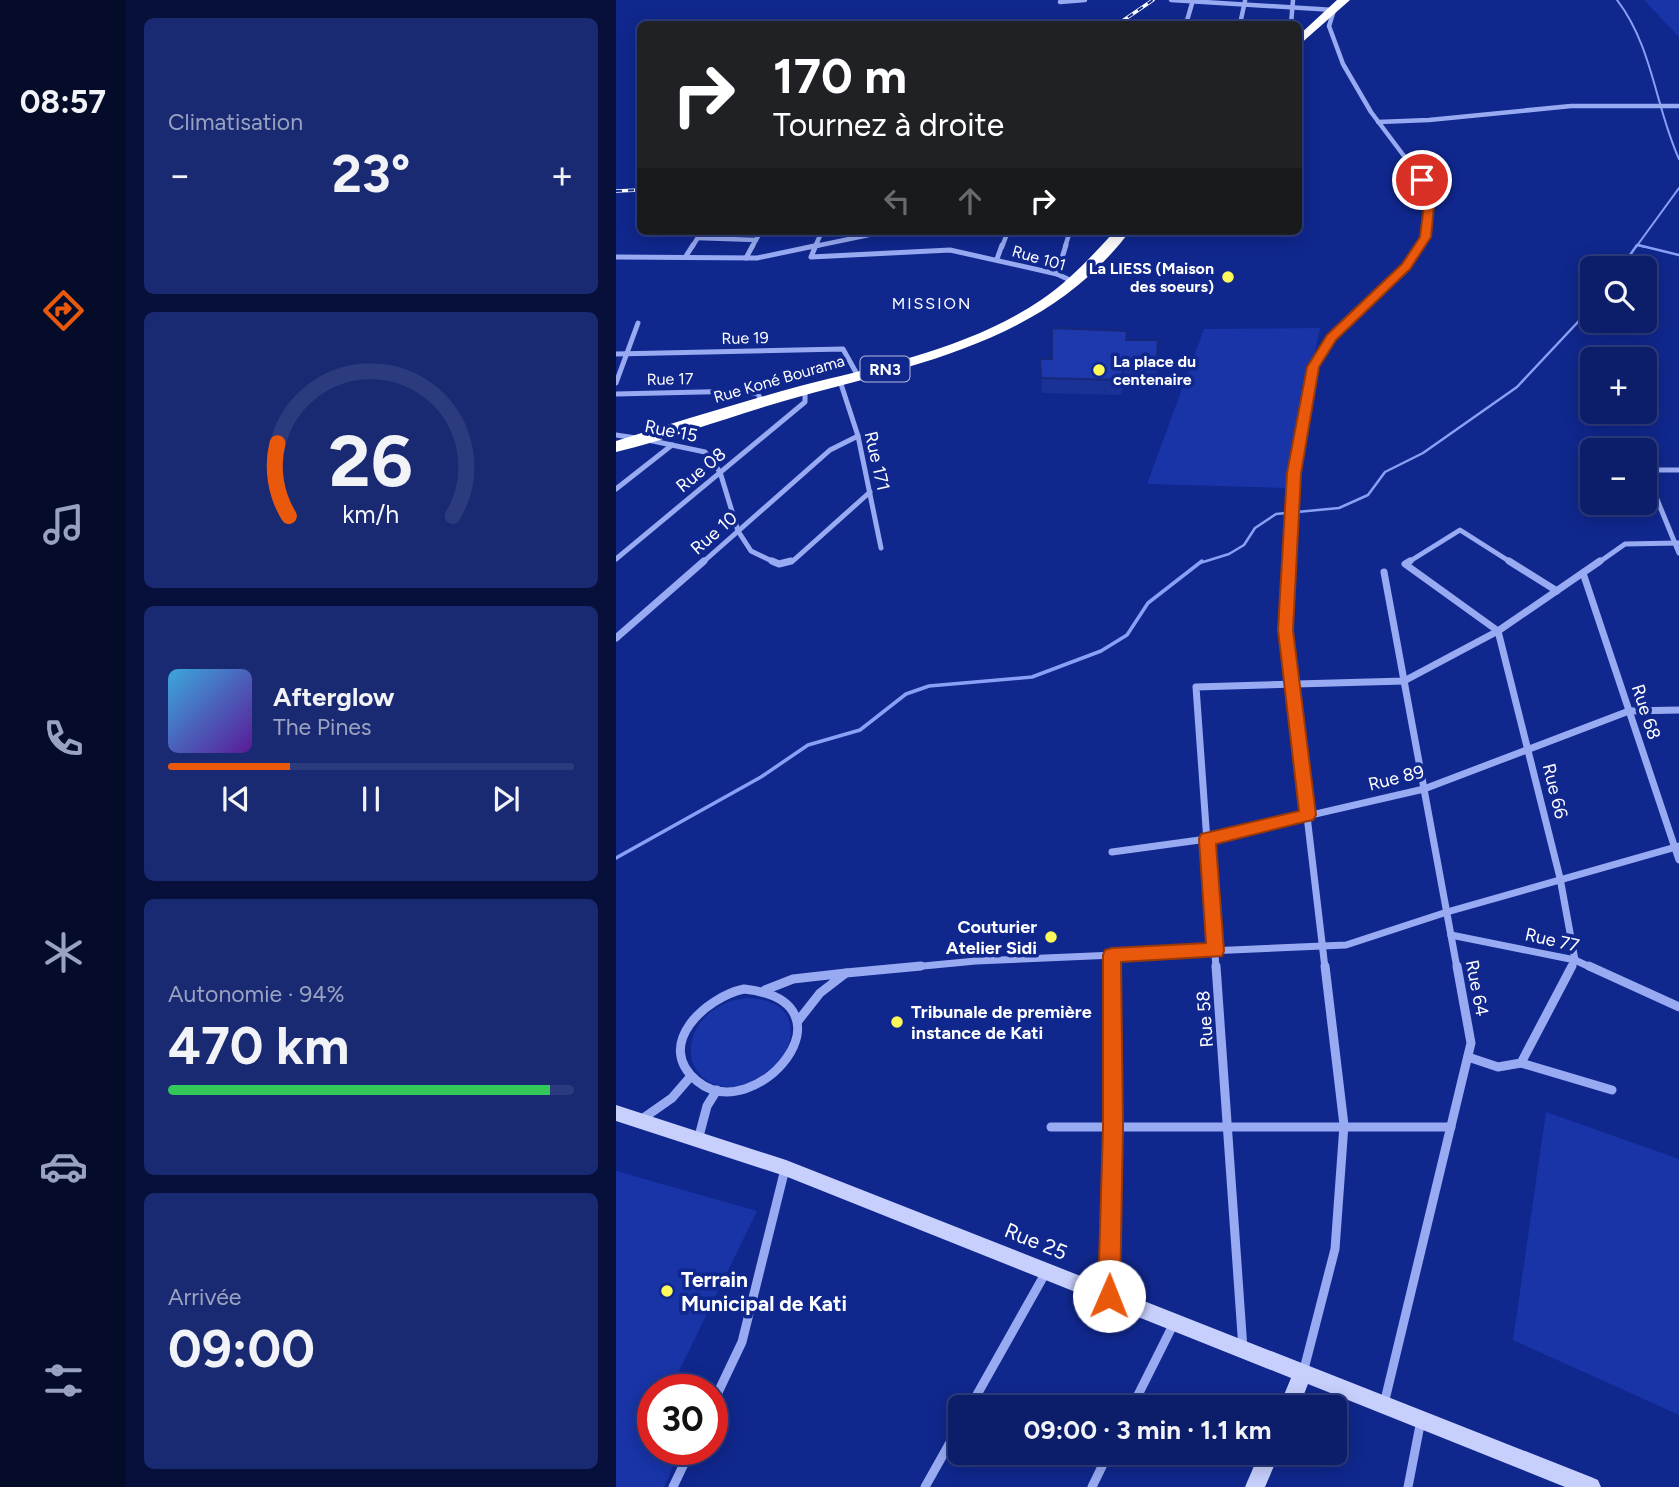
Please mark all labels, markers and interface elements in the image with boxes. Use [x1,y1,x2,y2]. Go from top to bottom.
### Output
text: 170 m [773,46,907,105]
icon: right [658,49,749,140]
text: 08:57 [20,83,106,121]
text: Tournez à droite [773,106,1004,144]
text: Climatisation [168,108,303,136]
text: 23° [332,143,410,205]
pin [1392,150,1452,210]
text: − [168,152,192,198]
text: + [550,152,574,198]
icon: arrive [1403,161,1441,199]
icon: left [878,182,916,220]
icon: ahead [951,182,989,220]
icon: right [1024,182,1062,220]
street label: Rue 101 [1010,241,1068,275]
map controls [1580,256,1657,515]
button: search [1580,256,1657,333]
place label: La LIESS (Maison des soeurs) [1089,259,1214,296]
marker: La LIESS (Maison des soeurs) [1220,269,1236,285]
icon: directions [39,286,88,335]
district label: MISSION [892,294,972,313]
street label: Rue 19 [721,328,769,348]
button: + [1580,347,1657,424]
street label: Rue Koné Bourama [711,351,847,407]
place label: La place du centenaire [1113,352,1196,389]
road number: RN3 [860,356,910,382]
marker: La place du centenaire [1091,362,1107,378]
street label: Rue 17 [646,369,694,389]
street label: Rue 15 [643,415,699,447]
text: 26 [329,417,413,504]
street label: Rue 171 [860,429,894,493]
button: − [1580,438,1657,515]
street label: Rue 08 [672,443,730,497]
text: km/h [342,498,400,528]
icon: music [39,500,88,549]
street label: Rue 10 [686,507,742,559]
text: Afterglow [273,681,395,713]
street label: Rue 68 [1627,682,1665,742]
text: The Pines [273,713,372,741]
icon: phone [39,714,88,763]
street label: Rue 89 [1366,760,1426,796]
street label: Rue 66 [1538,761,1572,821]
icon: previous [217,780,255,818]
icon: pause [352,780,390,818]
icon: next [487,780,525,818]
place label: Couturier Atelier Sidi [946,916,1037,959]
street label: Rue 77 [1523,923,1582,957]
icon: climate [39,928,88,977]
marker: Couturier Atelier Sidi [1043,929,1059,945]
street label: Rue 64 [1461,958,1493,1018]
text: Autonomie · 94% [168,980,345,1008]
street label: Rue 58 [1192,990,1218,1048]
place label: Tribunale de première instance de Kati [911,1001,1092,1044]
marker: Tribunale de première instance de Kati [889,1014,905,1030]
text: 470 km [168,1015,349,1077]
icon: car [39,1142,88,1191]
street label: Rue 25 [1001,1217,1071,1265]
position arrow [1072,1259,1146,1333]
place label: Terrain Municipal de Kati [681,1267,847,1316]
text: Arrivée [168,1283,241,1311]
marker: Terrain Municipal de Kati [659,1283,675,1299]
text: 09:00 [168,1318,315,1380]
icon: filters [39,1356,88,1405]
speed limit sign: 30 [637,1374,728,1465]
text: 09:00 · 3 min · 1.1 km [1024,1414,1271,1446]

